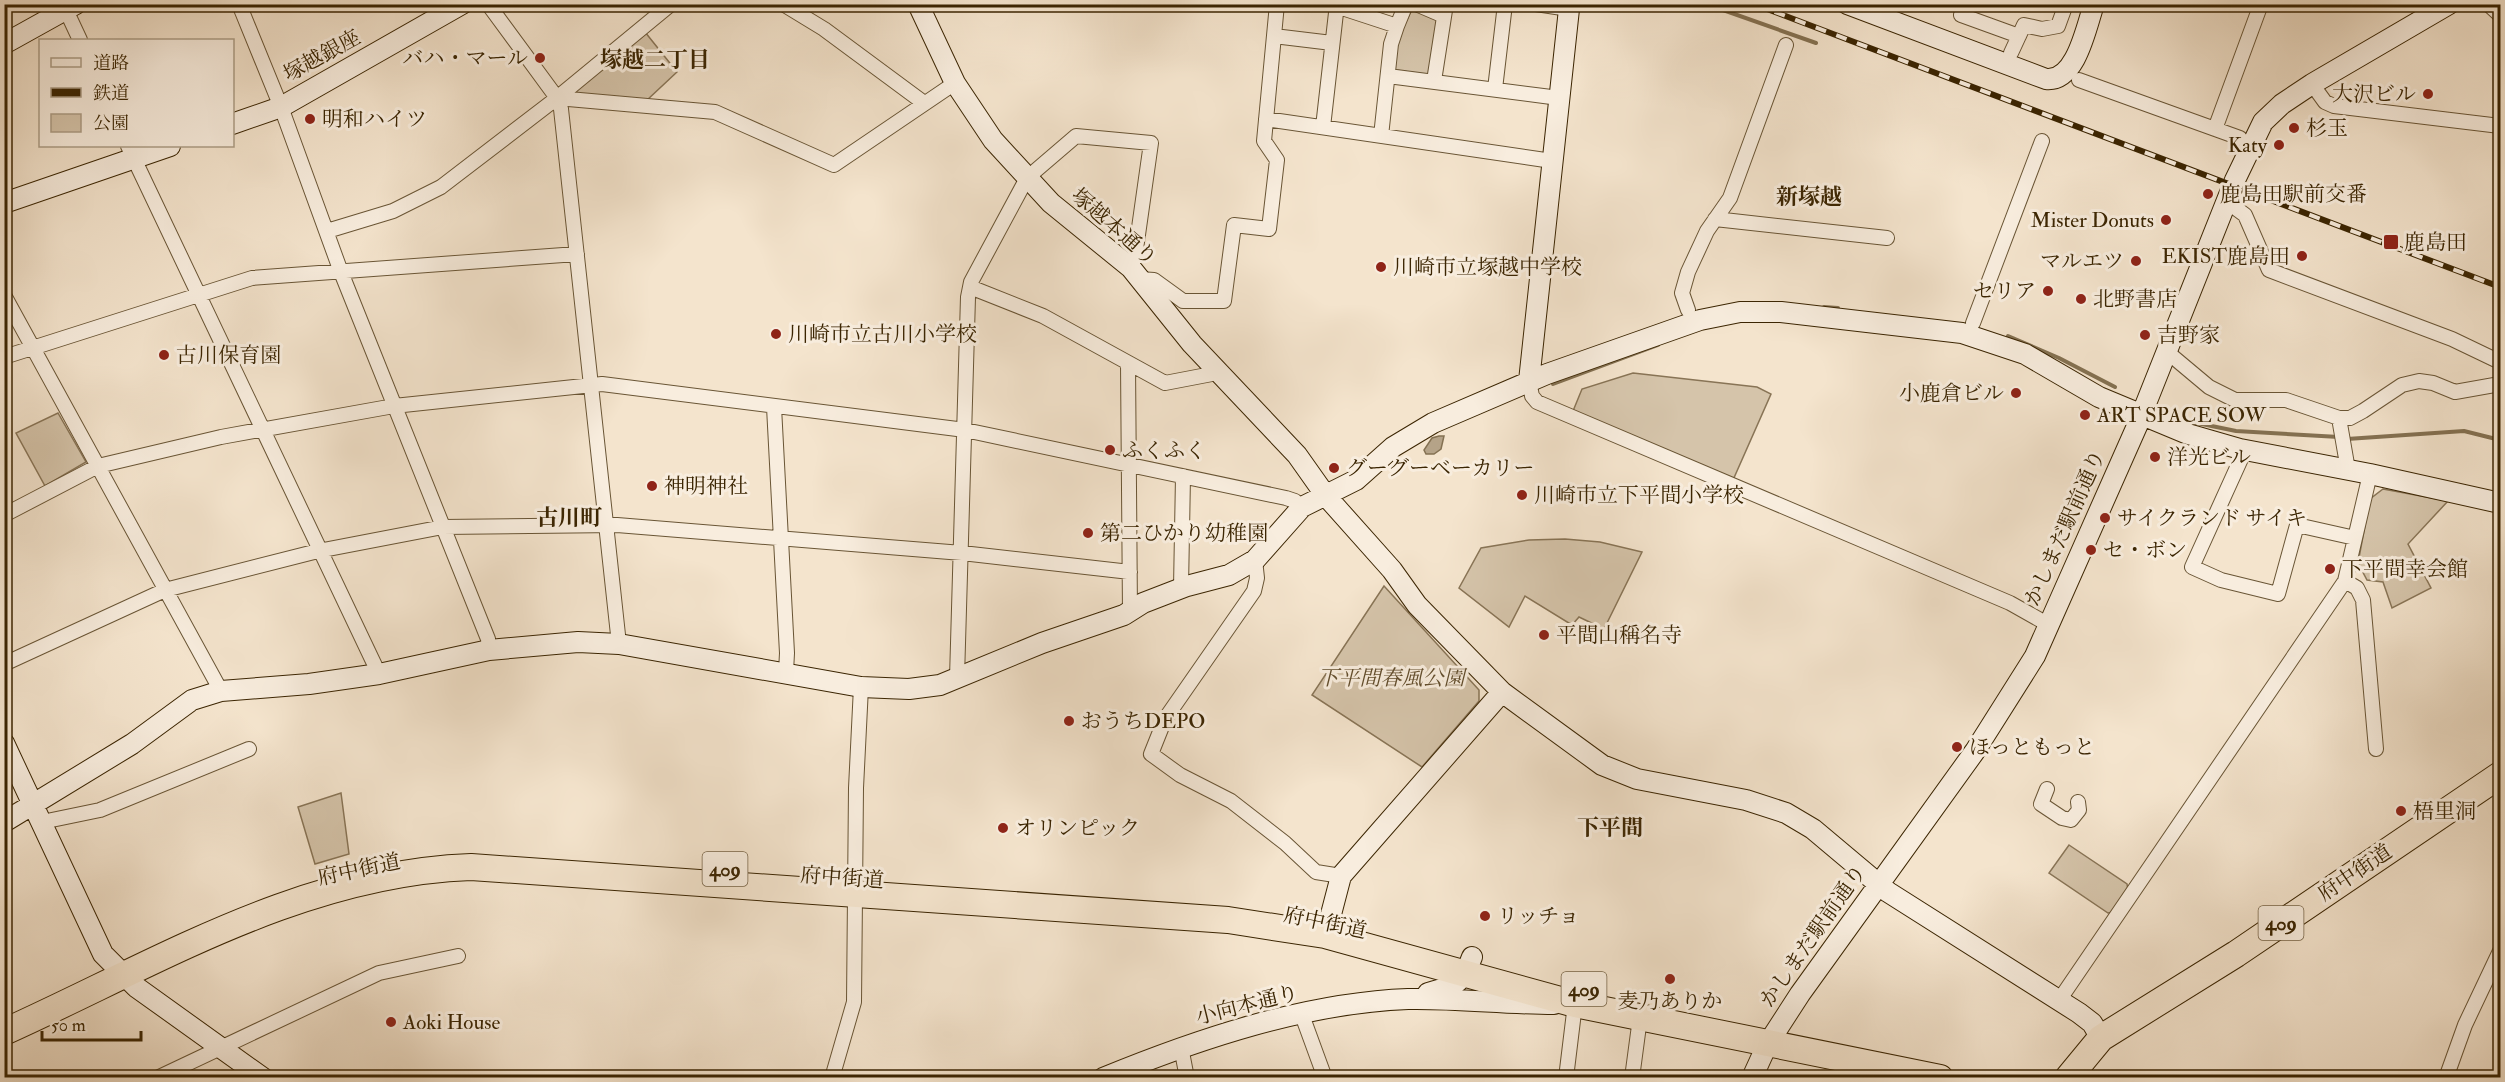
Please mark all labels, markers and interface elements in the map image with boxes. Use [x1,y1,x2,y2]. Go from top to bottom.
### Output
street label: 塚越銀座 [279,24,365,88]
legend [39,39,234,147]
place label: バハ・マール [402,45,528,72]
district label: 塚越二丁目 [600,46,710,74]
marker: バハ・マール [533,51,547,65]
text: 道路 [93,52,129,75]
place label: 大沢ビル [2332,81,2416,108]
text: 鉄道 [93,82,129,105]
marker: 大沢ビル [2421,87,2435,101]
place label: 明和ハイツ [322,106,427,133]
text: 公園 [93,112,129,135]
marker: 明和ハイツ [303,112,317,126]
place label: 杉玉 [2306,115,2348,142]
marker: 杉玉 [2287,121,2301,135]
place label: Katy [2228,132,2268,159]
marker: Katy [2272,138,2286,152]
place label: 鹿島田駅前交番 [2220,181,2367,208]
street label: 塚越本通り [1066,182,1162,272]
district label: 新塚越 [1776,183,1842,211]
marker: 鹿島田駅前交番 [2201,187,2215,201]
place label: Mister Donuts [2030,207,2154,234]
marker: Mister Donuts [2159,213,2173,227]
place label: 鹿島田 [2404,229,2467,256]
marker: 鹿島田 [2382,233,2400,251]
place label: EKIST鹿島田 [2161,243,2290,270]
place label: マルエツ [2040,248,2124,275]
marker: EKIST鹿島田 [2295,249,2309,263]
place label: 川崎市立塚越中学校 [1393,254,1582,281]
marker: マルエツ [2129,254,2143,268]
marker: 川崎市立塚越中学校 [1374,260,1388,274]
place label: セリア [1973,278,2036,305]
marker: セリア [2041,284,2055,298]
place label: 北野書店 [2093,286,2177,313]
marker: 北野書店 [2074,292,2088,306]
place label: 川崎市立古川小学校 [788,321,977,348]
place label: 吉野家 [2157,322,2220,349]
marker: 川崎市立古川小学校 [769,327,783,341]
marker: 吉野家 [2138,328,2152,342]
place label: 古川保育園 [176,342,281,369]
marker: 古川保育園 [157,348,171,362]
place label: 小鹿倉ビル [1899,380,2004,407]
marker: 小鹿倉ビル [2009,386,2023,400]
place label: ART SPACE SOW [2096,402,2266,429]
marker: ART SPACE SOW [2078,408,2092,422]
place label: ふくふく [1122,437,1206,464]
marker: ふくふく [1103,443,1117,457]
place label: 洋光ビル [2167,444,2251,471]
street label: かしまだ駅前通り [2019,446,2111,610]
marker: 洋光ビル [2148,450,2162,464]
place label: グーグーベーカリー [1346,455,1535,482]
marker: グーグーベーカリー [1327,461,1341,475]
place label: 神明神社 [664,473,748,500]
marker: 神明神社 [645,479,659,493]
place label: 川崎市立下平間小学校 [1534,482,1744,509]
marker: 川崎市立下平間小学校 [1515,488,1529,502]
district label: 古川町 [536,504,602,532]
place label: サイクランド サイキ [2117,505,2307,532]
marker: サイクランド サイキ [2098,511,2112,525]
place label: 第二ひかり幼稚園 [1100,520,1268,547]
marker: 第二ひかり幼稚園 [1081,526,1095,540]
place label: セ・ボン [2103,537,2187,564]
marker: セ・ボン [2084,543,2098,557]
place label: 下平間幸会館 [2342,556,2468,583]
marker: 下平間幸会館 [2323,562,2337,576]
place label: 平間山稱名寺 [1556,622,1682,649]
marker: 平間山稱名寺 [1537,628,1551,642]
park label: 下平間春風公園 [1318,665,1467,692]
place label: おうちDEPO [1081,708,1205,735]
marker: おうちDEPO [1062,714,1076,728]
place label: ほっともっと [1969,734,2095,761]
marker: ほっともっと [1950,740,1964,754]
place label: 梧里洞 [2413,798,2476,825]
marker: 梧里洞 [2394,804,2408,818]
district label: 下平間 [1577,814,1643,842]
place label: オリンピック [1015,815,1140,842]
marker: オリンピック [996,821,1010,835]
street label: 府中街道 [2313,838,2397,908]
street label: 府中街道 [315,848,403,892]
road number: 409 [702,852,748,886]
street label: かしまだ駅前通り [1754,859,1872,1013]
street label: 府中街道 [799,862,885,894]
street label: 府中街道 [1281,901,1369,945]
place label: リッチョ [1497,903,1580,930]
road number: 409 [2258,906,2304,940]
marker: リッチョ [1478,909,1492,923]
road number: 409 [1562,972,1606,1006]
marker: 麦乃ありか [1663,972,1677,986]
street label: 小向本通り [1193,979,1301,1031]
place label: 麦乃ありか [1618,988,1723,1015]
scale bar [42,1004,141,1042]
place label: Aoki House [402,1009,501,1036]
text: 50 m [51,1014,86,1037]
marker: Aoki House [384,1015,398,1029]

